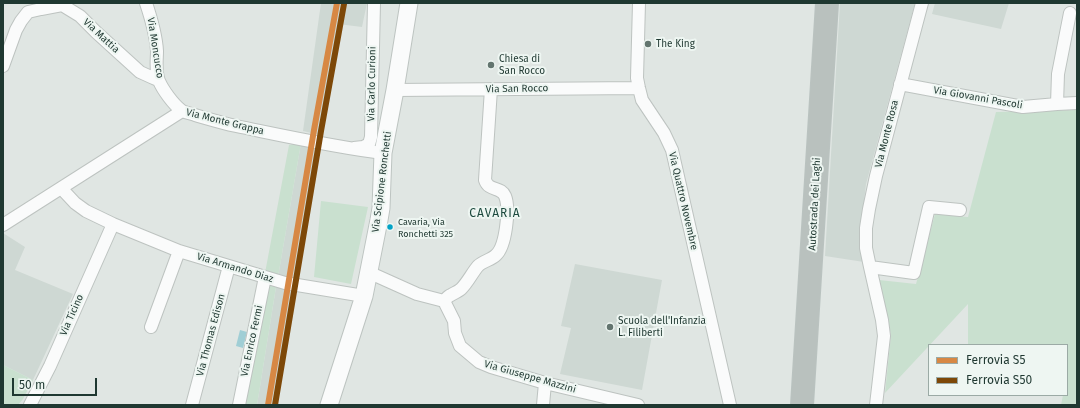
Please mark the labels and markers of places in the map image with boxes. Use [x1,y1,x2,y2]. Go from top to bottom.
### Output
place label: The King [656,38,695,50]
marker: The King [643,39,653,49]
place label: Chiesa di San Rocco [499,53,545,76]
marker: Chiesa di San Rocco [486,60,496,70]
place label: Cavaria, Via Ronchetti 325 [398,217,453,238]
marker: Cavaria, Via Ronchetti 325 [385,222,395,232]
place label: Scuola dell'Infanzia L. Filiberti [618,315,706,338]
marker: Scuola dell'Infanzia L. Filiberti [605,322,615,332]

